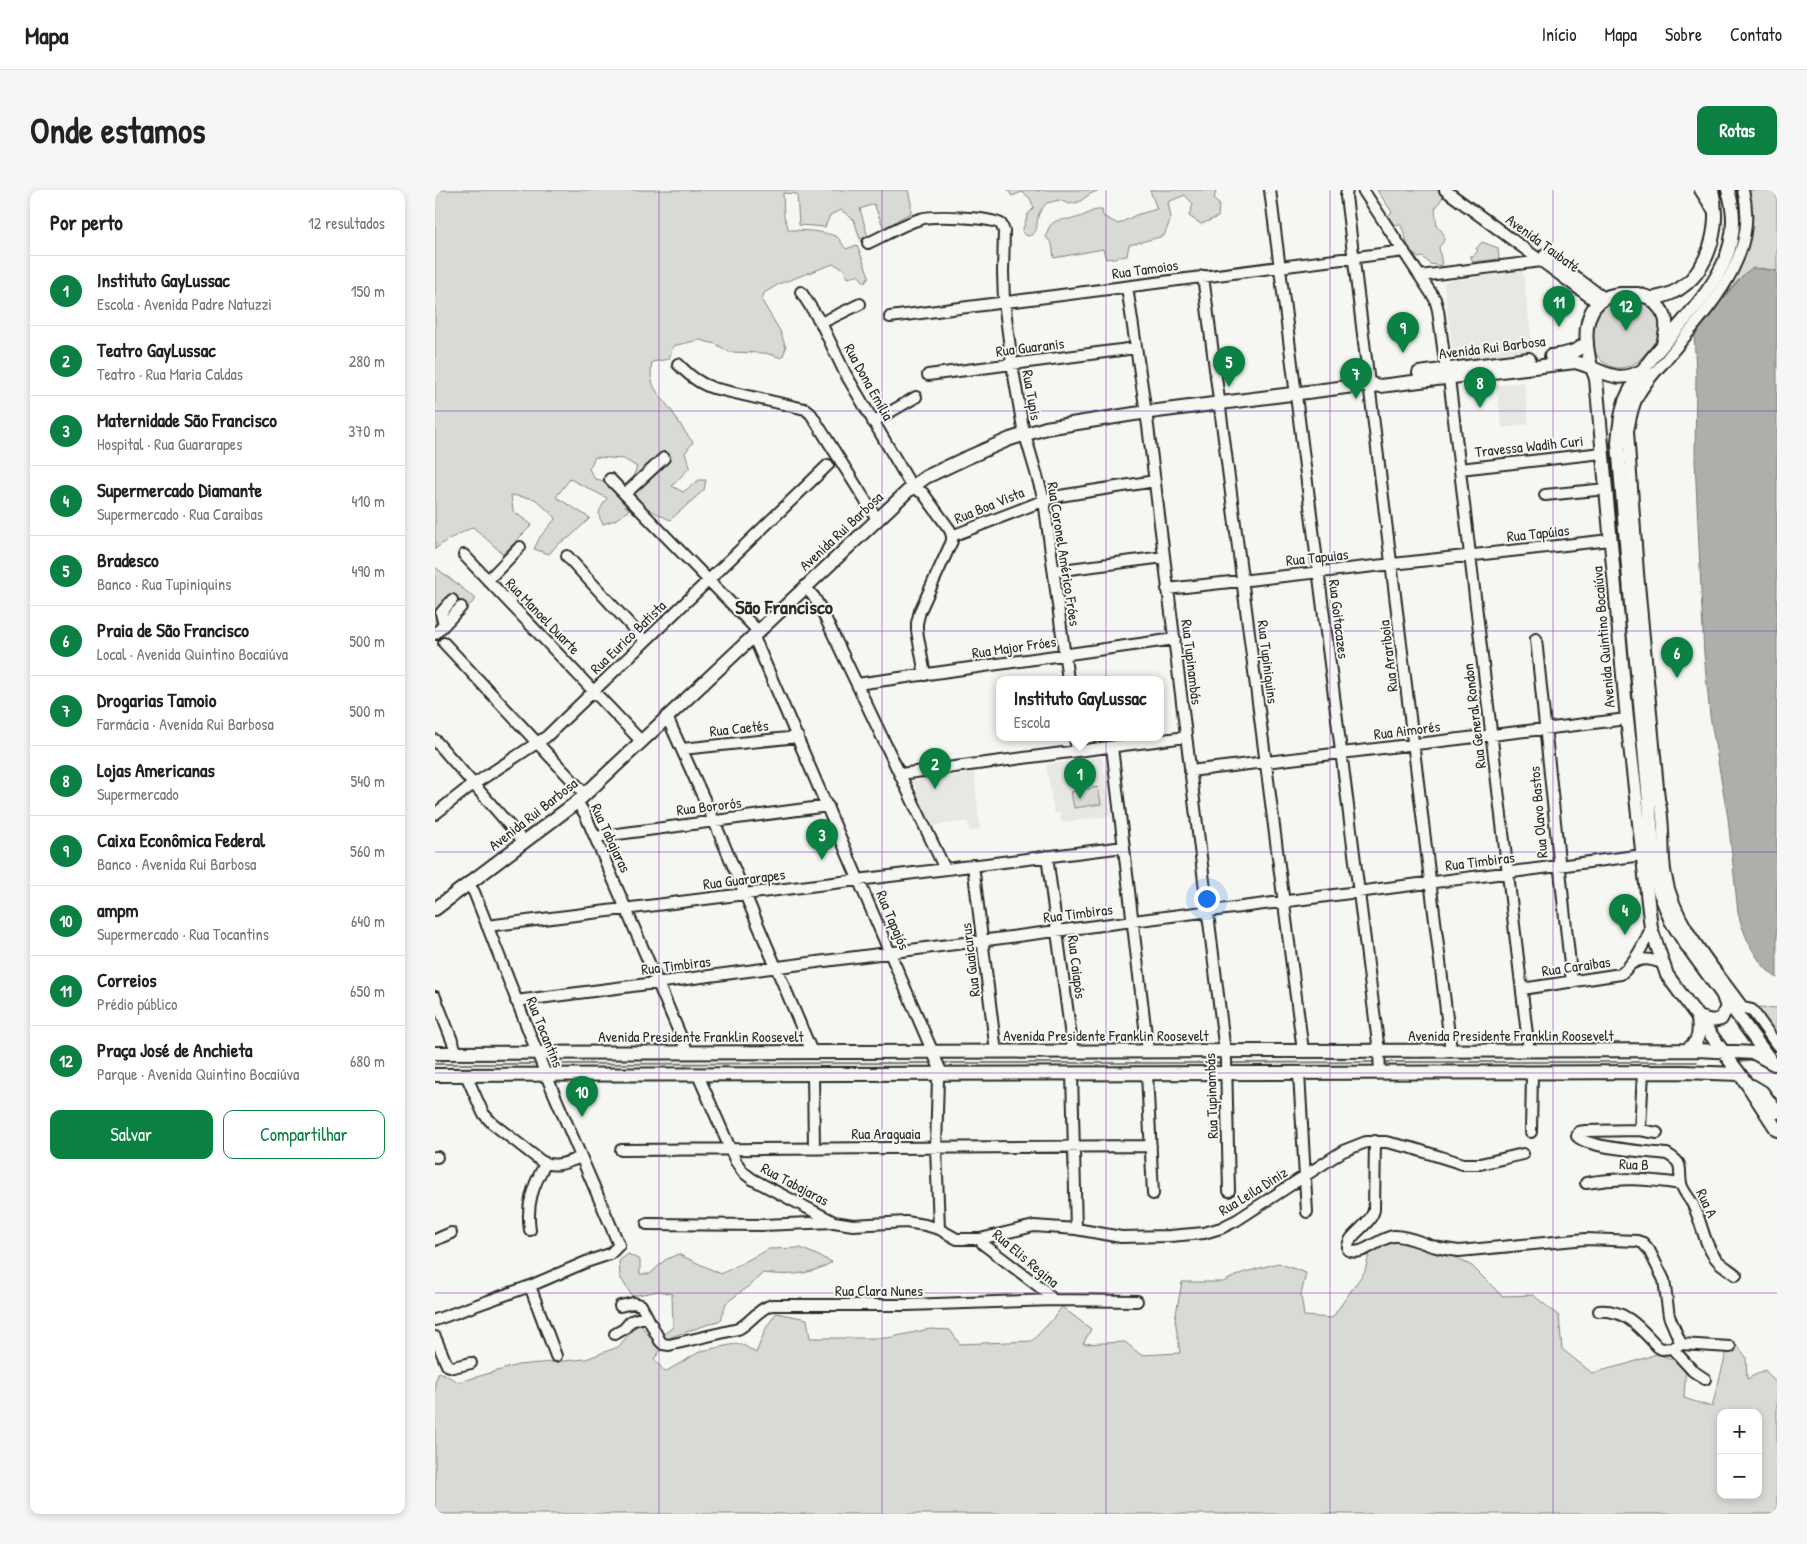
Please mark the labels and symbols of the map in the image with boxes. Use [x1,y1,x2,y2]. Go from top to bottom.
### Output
street label: Avenida Taubaté [1502,209,1584,277]
street label: Rua Tamoios [1111,254,1180,284]
pin: 11 [1543,286,1575,327]
pin: 12 [1610,290,1642,331]
pin: 9 [1387,312,1419,353]
street label: Avenida Rui Barbosa [1437,330,1547,364]
street label: Rua Guaranis [995,332,1066,362]
street label: Rua Dona Emília [839,340,899,424]
pin: 5 [1213,346,1245,387]
pin: 7 [1340,358,1372,399]
pin: 8 [1464,367,1496,408]
street label: Rua Tupis [1017,368,1047,422]
street label: Travessa Wadih Curi [1474,430,1584,462]
street label: Rua Coronel Américo Fróes [1042,480,1086,628]
street label: Rua Boa Vista [951,481,1027,529]
street label: Avenida Rui Barbosa [795,487,888,575]
street label: Rua Tapúias [1506,519,1570,547]
street label: Rua Tapuias [1285,543,1349,571]
street label: Avenida Quintino Bocaiúva [1586,565,1620,709]
street label: Rua Manoel Duarte [501,573,585,659]
street label: Rua Goitacazes [1324,578,1354,660]
district label: São Francisco [735,593,833,620]
street label: Rua Eurico Batista [585,595,671,679]
street label: Rua Tupinambás [1176,618,1208,706]
street label: Rua Tupiniquins [1252,619,1284,705]
street label: Rua Arariboia [1373,619,1403,693]
street label: Rua Major Fróes [970,631,1058,663]
pin: 6 [1661,637,1693,678]
street label: Rua General Rondon [1457,662,1491,770]
street label: Rua Caetés [709,714,770,742]
street label: Rua Aimorés [1373,715,1442,744]
pin: 2 [919,748,951,789]
pin: 1 [1064,758,1096,799]
street label: Rua Olavo Bastos [1524,765,1552,859]
street label: Avenida Rui Barbosa [484,773,582,855]
street label: Rua Bororós [675,792,743,820]
street label: Rua Tabajaras [586,800,636,876]
pin: 3 [806,819,838,860]
street label: Rua Timbiras [1444,846,1516,876]
street label: Rua Guararapes [702,864,787,894]
your location [1194,886,1220,912]
street label: Rua Tapajós [871,887,915,953]
pin: 4 [1609,894,1641,935]
street label: Rua Timbiras [1042,898,1114,928]
street label: Rua Guaicurus [955,922,985,998]
street label: Rua Caiapós [1063,934,1091,1000]
street label: Rua Timbiras [640,950,712,980]
street label: Rua Caraibas [1540,951,1612,981]
street label: Rua Tocantins [521,993,569,1071]
street label: Avenida Presidente Franklin Roosevelt [1003,1025,1210,1046]
street label: Avenida Presidente Franklin Roosevelt [1408,1025,1615,1046]
street label: Avenida Presidente Franklin Roosevelt [598,1026,805,1047]
street label: Rua Tupinambás [1199,1053,1223,1139]
pin: 10 [566,1076,598,1117]
street label: Rua Araguaia [852,1123,921,1144]
street label: Rua B [1619,1153,1649,1175]
street label: Rua Tabajaras [757,1157,833,1211]
street label: Rua Leila Diniz [1215,1161,1292,1220]
street label: Rua A [1691,1185,1723,1221]
street label: Rua Elis Regina [988,1224,1064,1292]
street label: Rua Clara Nunes [835,1280,923,1301]

